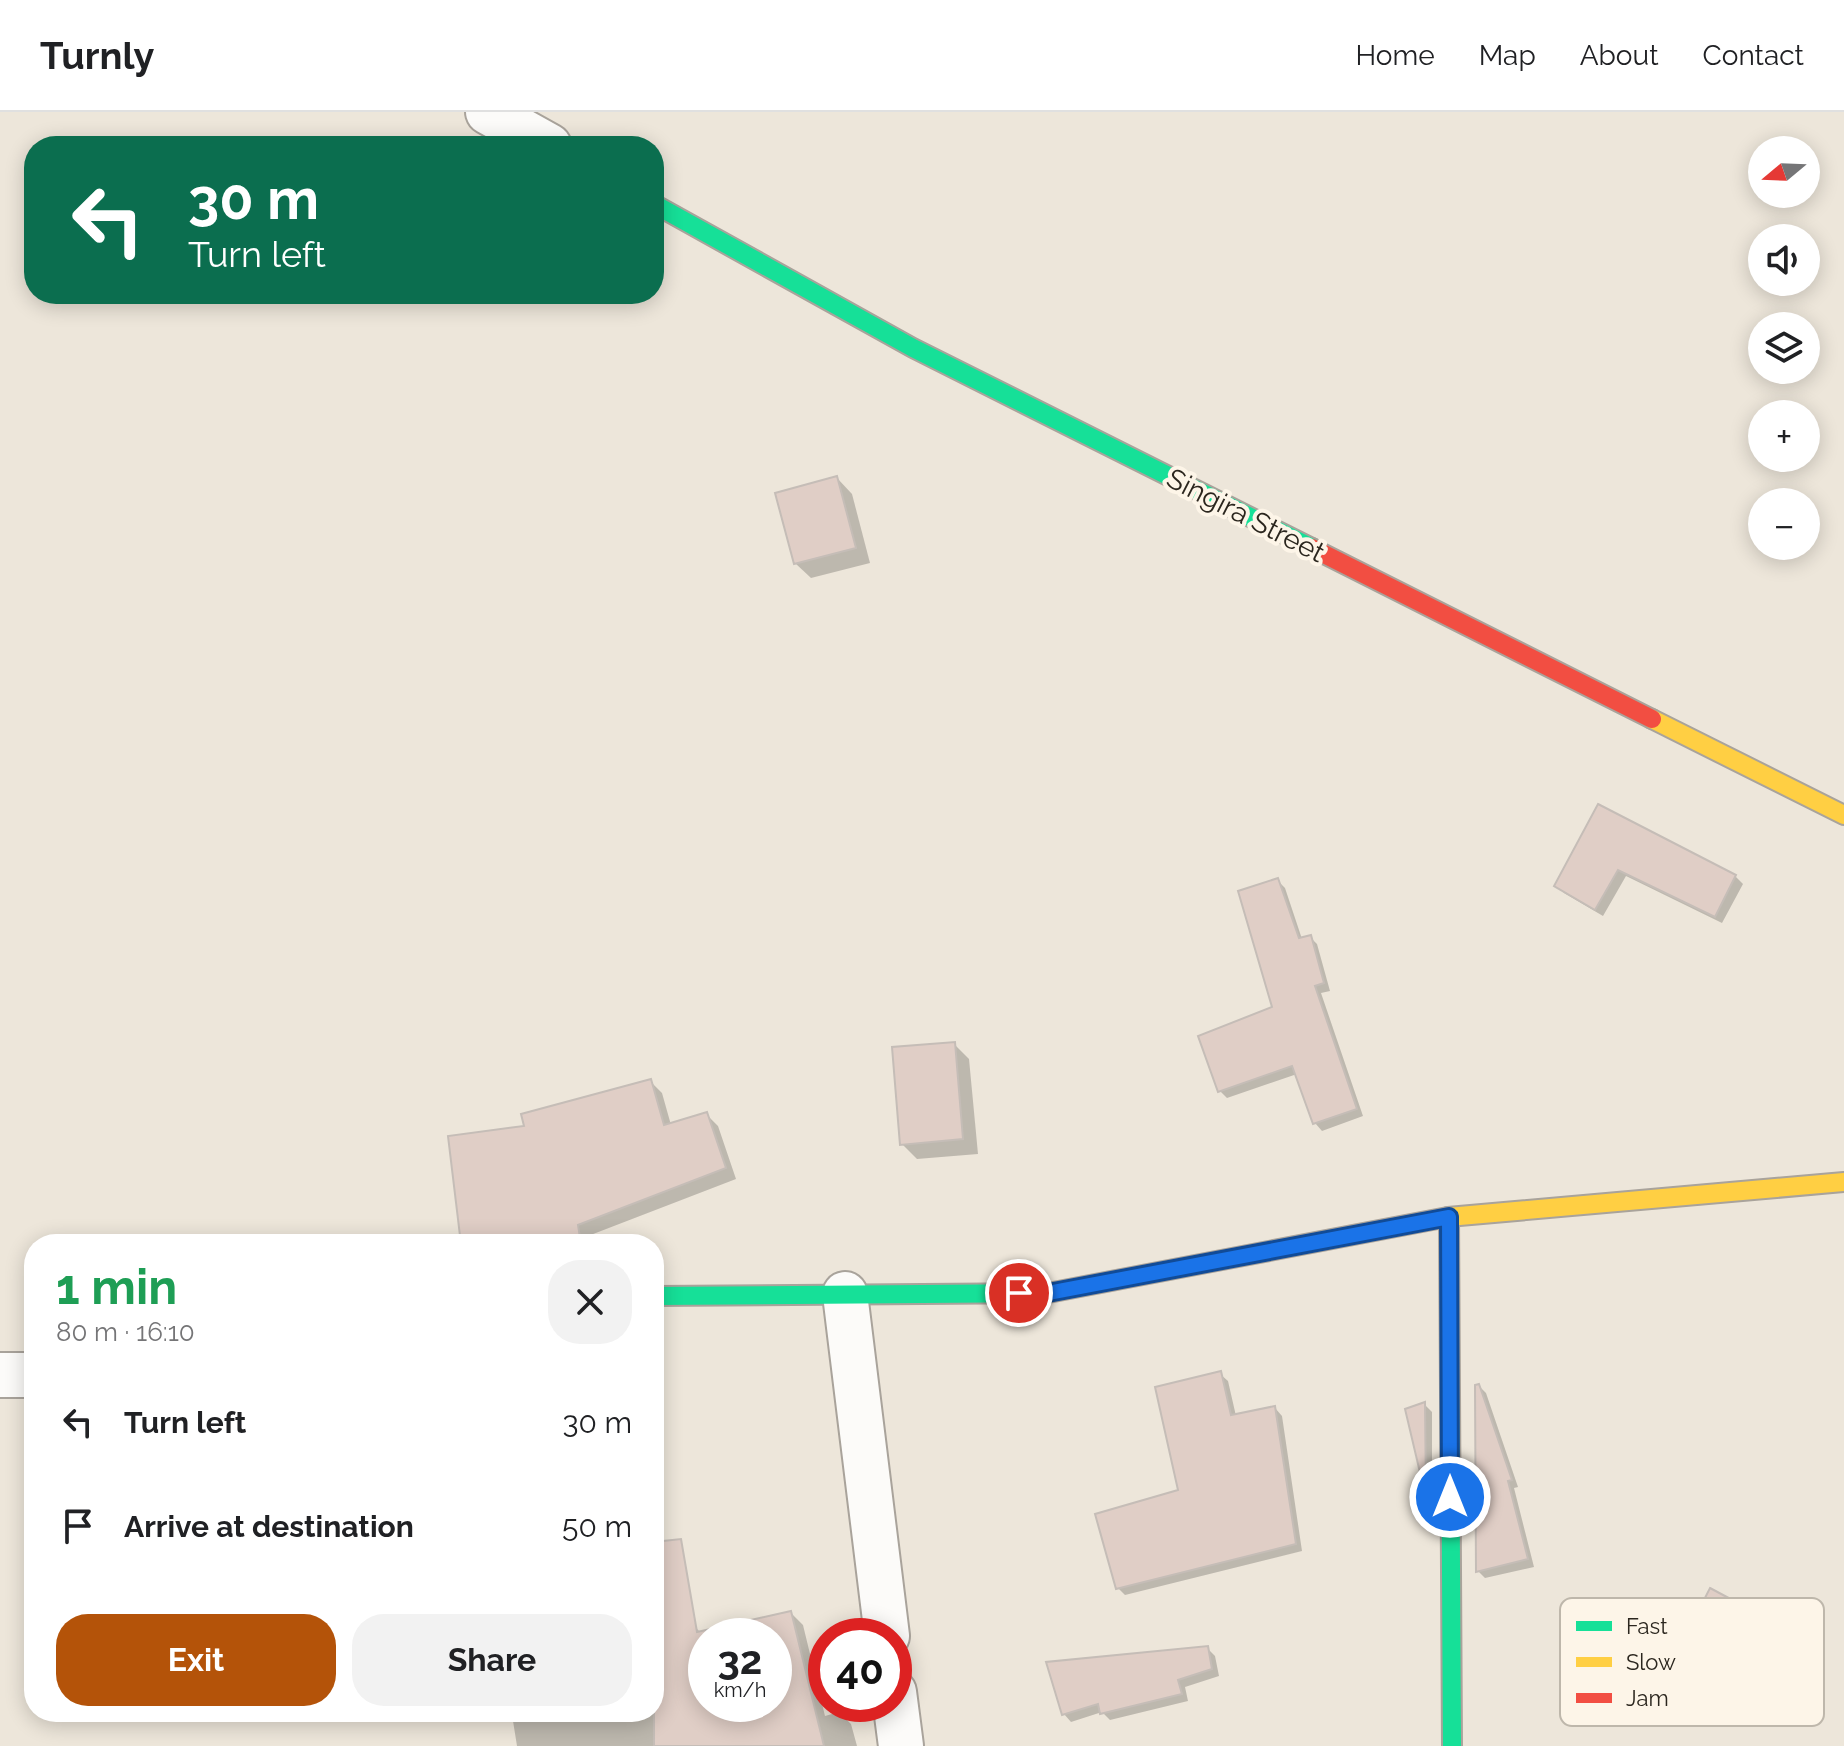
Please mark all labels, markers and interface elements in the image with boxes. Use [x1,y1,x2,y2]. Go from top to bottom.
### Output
text: Turnly [40,33,154,78]
text: Home [1355,39,1435,72]
text: Map [1479,39,1536,72]
text: About [1580,39,1659,72]
text: Contact [1703,39,1804,72]
north arrow [1748,136,1820,208]
map controls [1748,136,1820,560]
text: 30 m [188,166,319,232]
icon: left [56,168,160,272]
button: sound [1748,224,1820,296]
text: Turn left [188,233,326,275]
button: layers [1748,312,1820,384]
button: + [1748,400,1820,472]
street label: Singira Street [1161,462,1331,570]
button: − [1748,488,1820,560]
text: 1 min [56,1259,177,1315]
pin [985,1259,1053,1327]
button: close [548,1260,632,1344]
icon: arrive [997,1271,1041,1315]
text: 80 m · 16:10 [56,1317,195,1347]
icon: left [56,1400,100,1444]
text: Turn left [124,1405,246,1440]
text: 30 m [562,1405,632,1440]
position arrow [1408,1455,1492,1539]
icon: arrive [56,1504,100,1548]
text: Arrive at destination [124,1509,414,1544]
text: 50 m [562,1509,632,1544]
legend [1560,1598,1824,1726]
text: Fast [1626,1613,1668,1639]
button: Exit [56,1614,336,1706]
button: Share [352,1614,632,1706]
speed limit sign: 40 [808,1618,912,1722]
text: 32 [718,1636,762,1683]
text: Slow [1626,1649,1676,1675]
text: km/h [714,1678,766,1702]
text: Jam [1626,1685,1669,1711]

